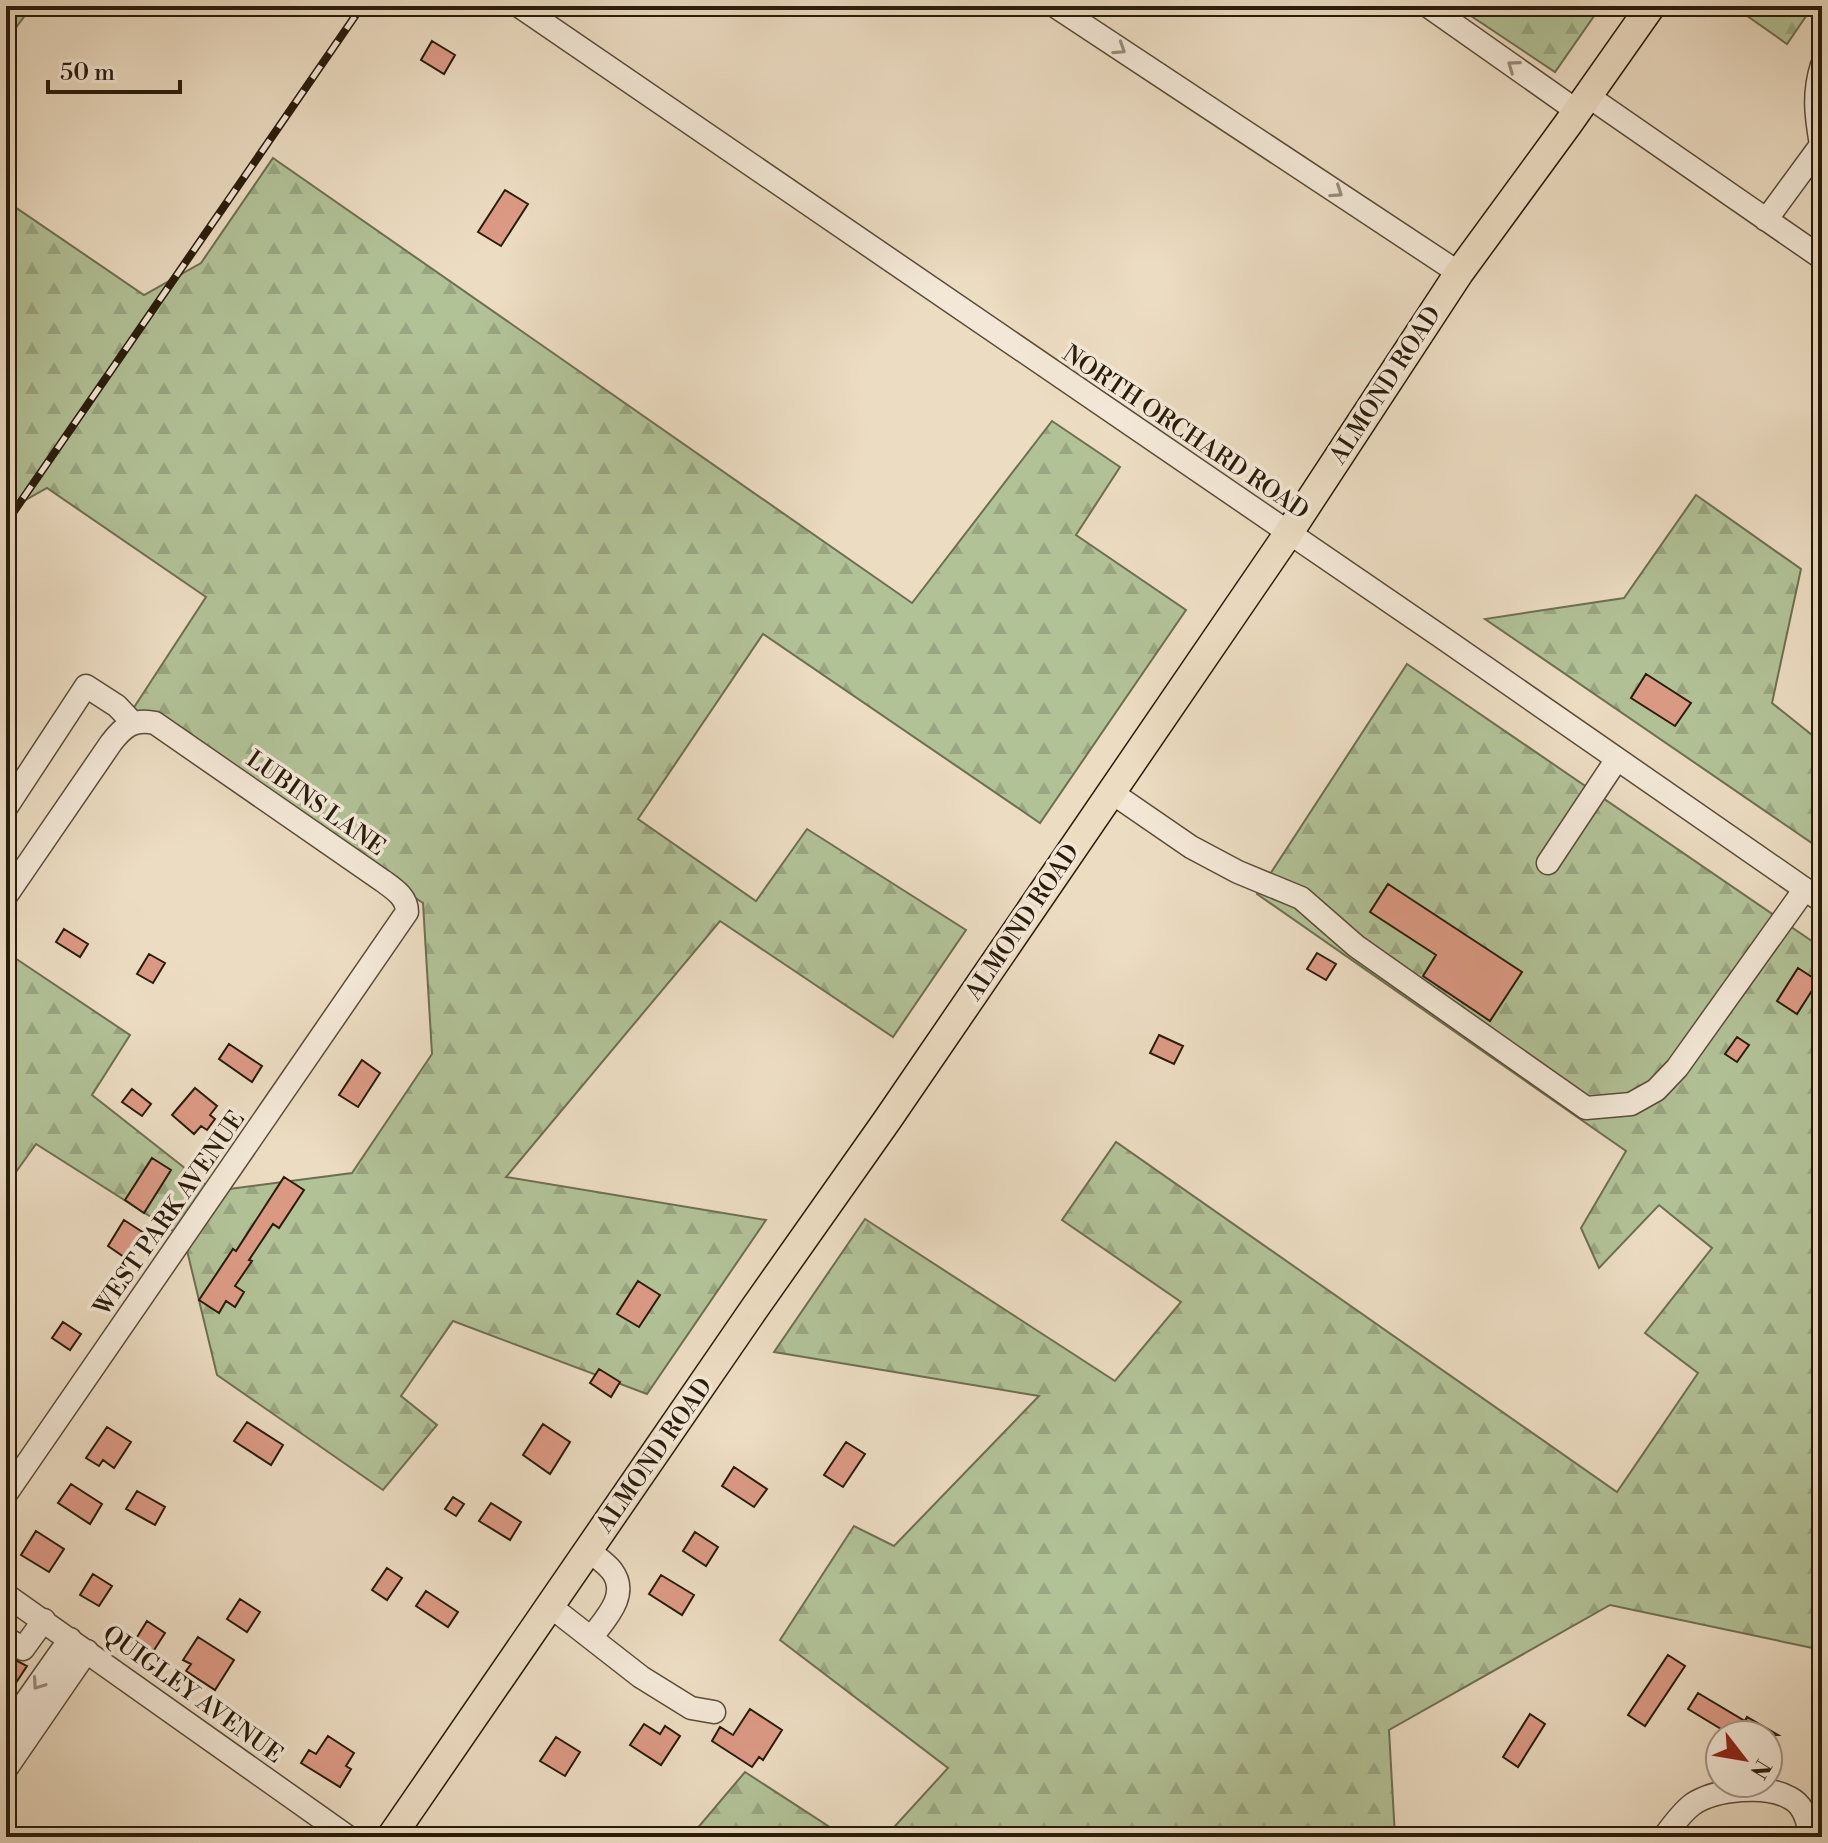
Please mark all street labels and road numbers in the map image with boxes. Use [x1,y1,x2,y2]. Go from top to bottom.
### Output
street label: ALMOND ROAD [1323,301,1448,471]
street label: NORTH ORCHARD ROAD [1057,339,1314,527]
street label: LUBINS LANE [240,745,391,863]
street label: ALMOND ROAD [959,839,1086,1007]
street label: WEST PARK AVENUE [87,1105,252,1323]
street label: ALMOND ROAD [590,1372,719,1540]
street label: QUIGLEY AVENUE [96,1619,288,1770]

